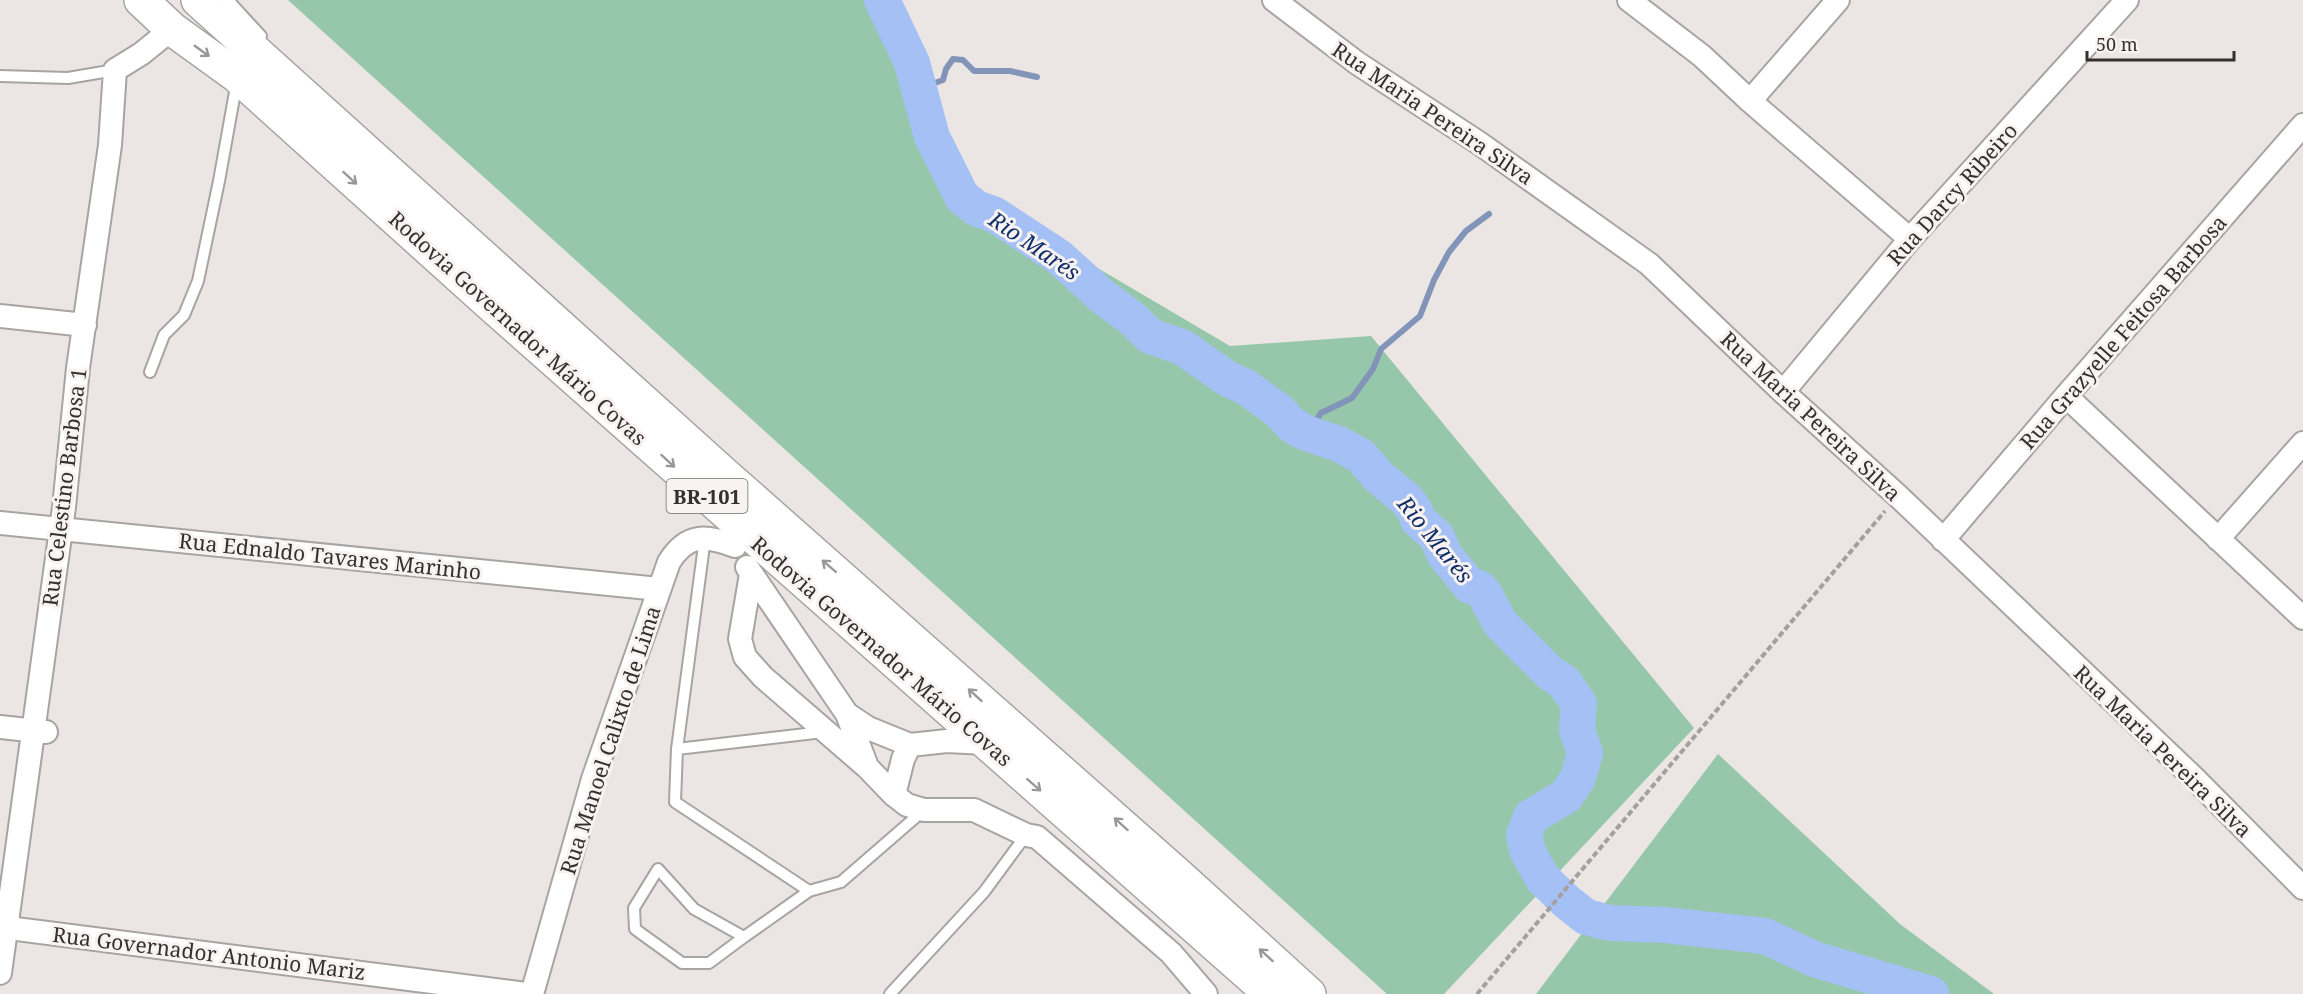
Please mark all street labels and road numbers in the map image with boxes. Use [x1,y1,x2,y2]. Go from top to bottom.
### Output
street label: Rua Maria Pereira Silva [1327,35,1539,191]
street label: Rua Darcy Ribeiro [1881,117,2023,271]
street label: Rodovia Governador Mário Covas [383,205,653,451]
street label: Rua Grazyelle Feitosa Barbosa [2013,209,2233,455]
street label: Rua Maria Pereira Silva [1715,325,1907,507]
street label: Rua Celestino Barbosa 1 [35,366,93,608]
road number: BR-101 [666,479,748,513]
street label: Rua Ednaldo Tavares Marinho [177,526,483,586]
street label: Rodovia Governador Mário Covas [746,530,1018,772]
street label: Rua Manoel Calixto de Lima [553,602,667,878]
street label: Rua Maria Pereira Silva [2068,659,2258,843]
street label: Rua Governador Antonio Mariz [51,920,367,986]

